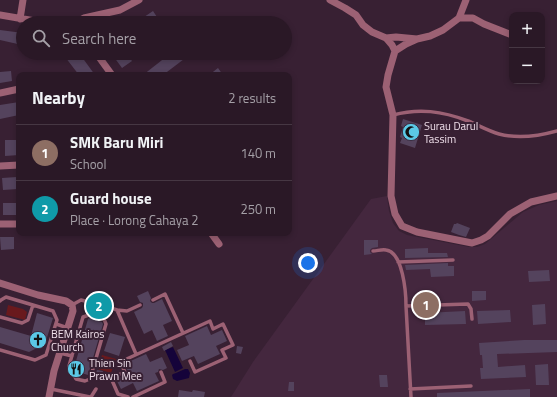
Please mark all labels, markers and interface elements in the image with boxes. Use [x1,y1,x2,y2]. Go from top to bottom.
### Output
map controls [509,12,545,84]
button: + [509,12,545,48]
search box [16,16,292,60]
icon: search [30,27,52,49]
text: Search here [62,27,136,50]
button: − [509,48,545,84]
text: Nearby [32,85,85,111]
text: 2 results [228,88,276,108]
place label: Surau Darul Tassim [424,118,478,147]
mosque icon: Surau Darul Tassim [401,122,421,142]
text: SMK Baru Miri [70,131,163,154]
text: 1 [41,143,49,163]
text: 140 m [240,143,276,163]
text: School [70,154,106,174]
text: Guard house [70,187,152,210]
text: 2 [41,199,49,219]
text: 250 m [240,199,276,219]
text: Place · Lorong Cahaya 2 [70,210,199,230]
your location [298,253,318,273]
pin: 1 [413,290,439,320]
pin: 2 [86,291,112,321]
place label: BEM Kairos Church [51,326,104,355]
church icon: BEM Kairos Church [28,330,48,350]
place label: Thien Sin Prawn Mee [89,355,142,384]
restaurant icon: Thien Sin Prawn Mee [66,359,86,379]

